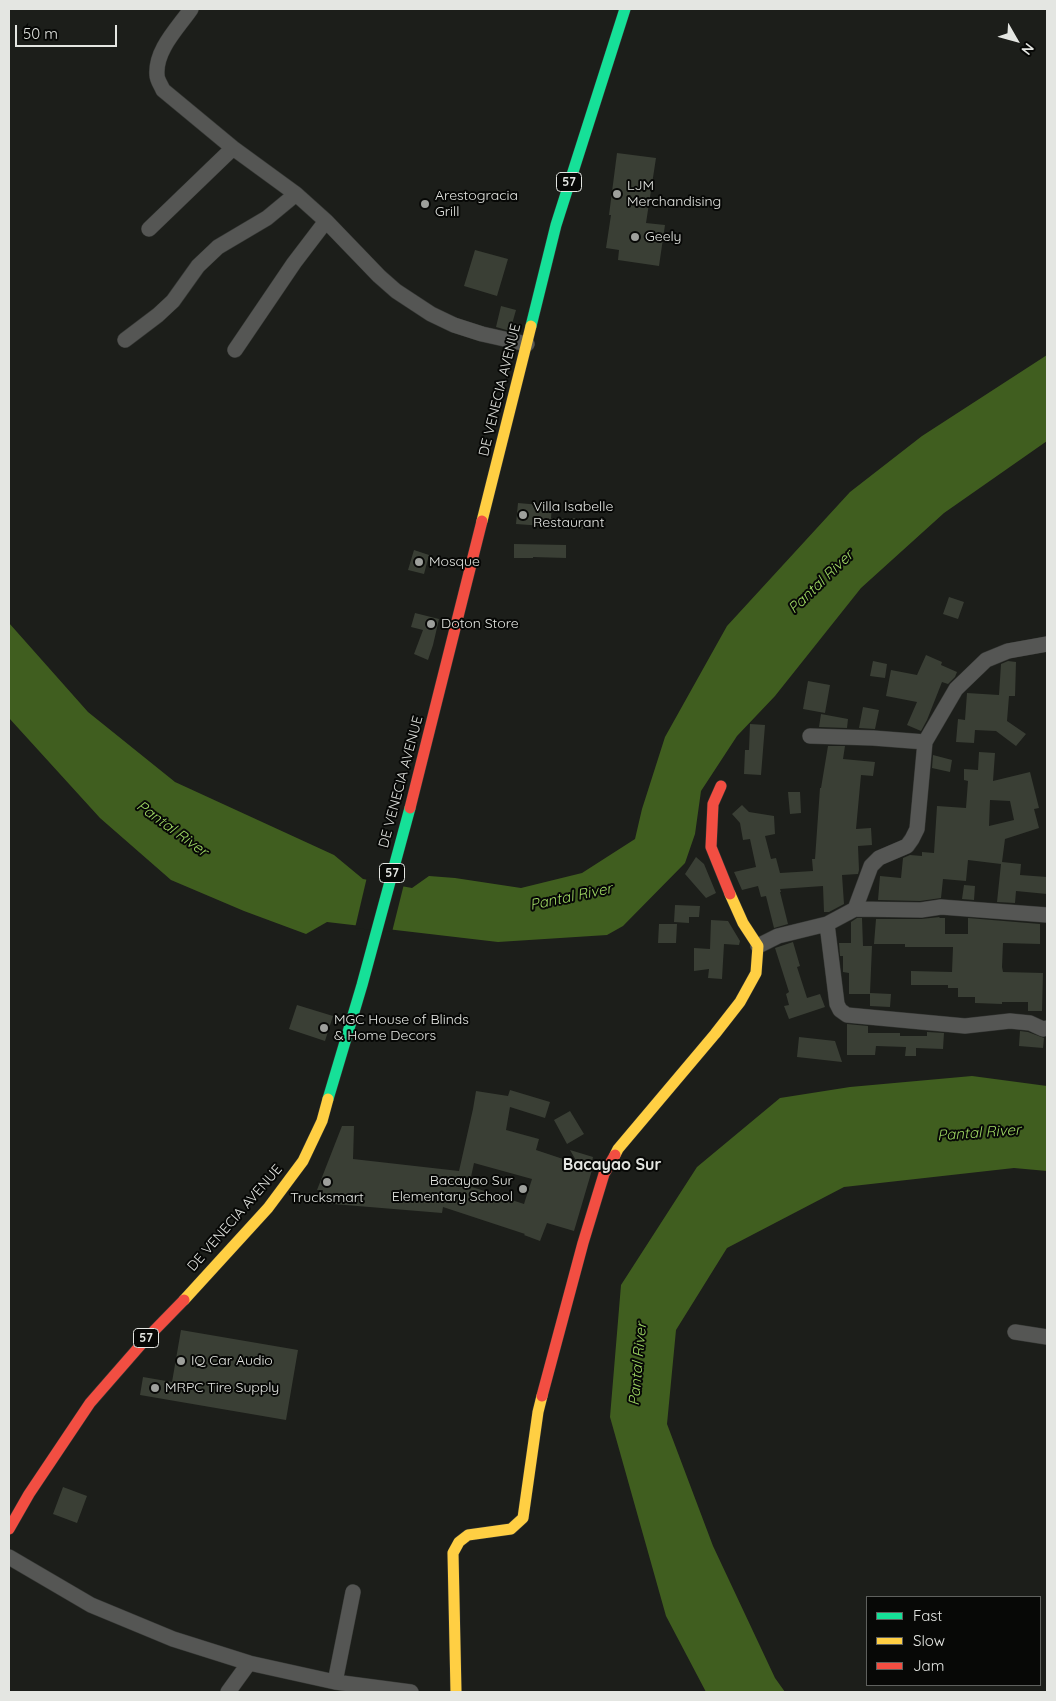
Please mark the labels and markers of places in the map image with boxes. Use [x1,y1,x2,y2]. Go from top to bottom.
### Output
place label: LJM Merchandising [627,178,721,210]
place label: Arestogracia Grill [435,188,518,220]
marker: LJM Merchandising [611,188,623,200]
marker: Arestogracia Grill [419,198,431,210]
place label: Geely [645,229,682,245]
marker: Geely [629,231,641,243]
place label: Villa Isabelle Restaurant [533,499,613,532]
marker: Villa Isabelle Restaurant [517,509,529,521]
place label: Mosque [429,554,480,570]
marker: Mosque [413,556,425,568]
place label: Doton Store [441,616,519,632]
marker: Doton Store [425,618,437,630]
place label: MGC House of Blinds & Home Decors [334,1012,469,1044]
marker: MGC House of Blinds & Home Decors [318,1022,330,1034]
place label: Bacayao Sur Elementary School [392,1173,513,1206]
marker: Trucksmart [321,1176,333,1188]
marker: Bacayao Sur Elementary School [517,1183,529,1195]
place label: Trucksmart [290,1190,364,1206]
place label: IQ Car Audio [191,1353,273,1369]
marker: IQ Car Audio [175,1355,187,1367]
place label: MRPC Tire Supply [165,1380,279,1396]
marker: MRPC Tire Supply [149,1382,161,1394]

